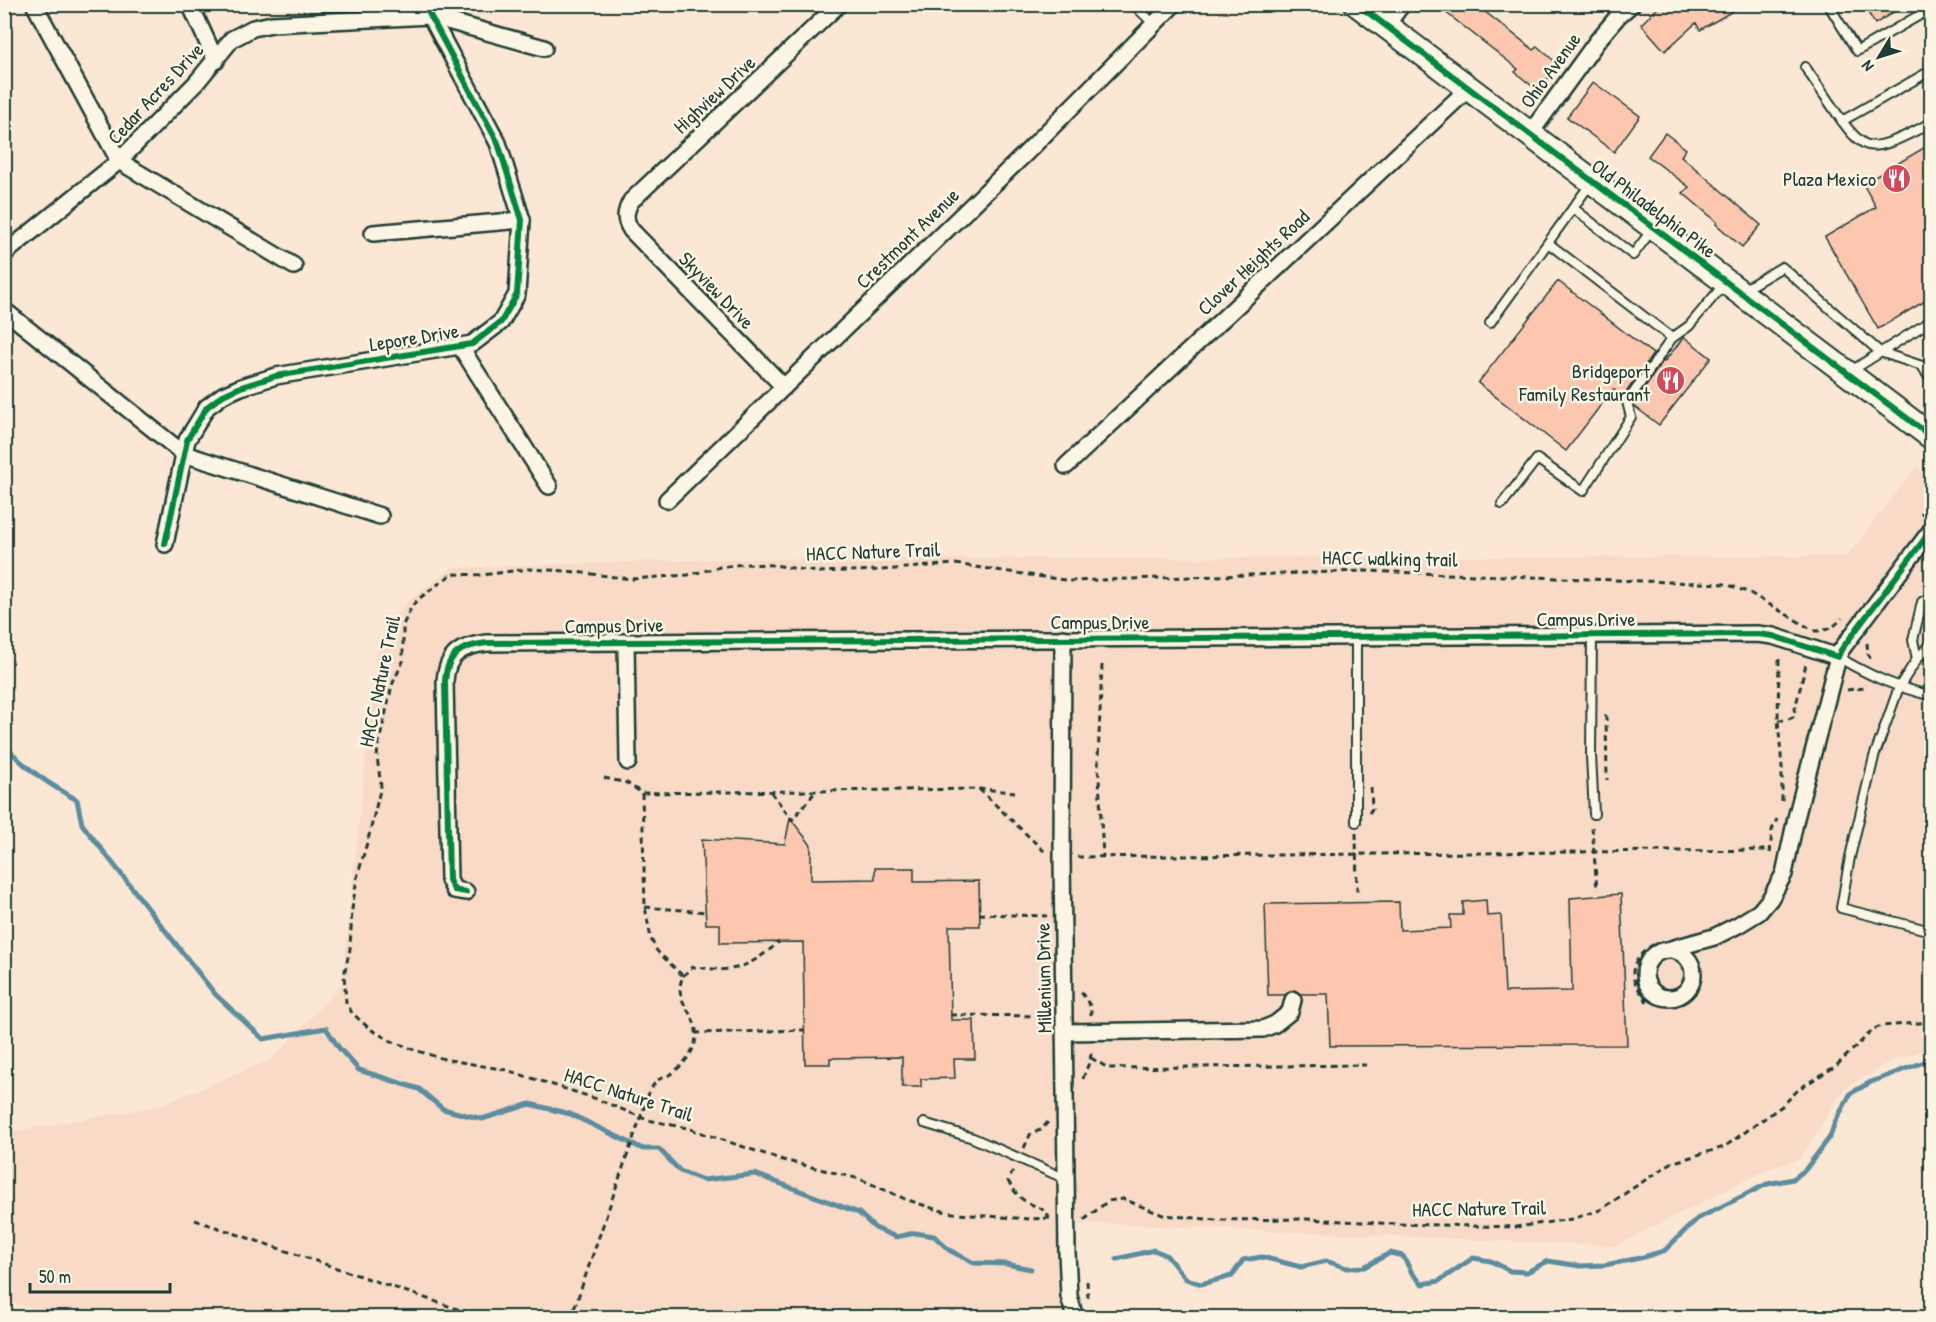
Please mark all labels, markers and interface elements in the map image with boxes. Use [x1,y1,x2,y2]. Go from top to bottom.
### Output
street label: Ohio Avenue [1513,27,1587,113]
north arrow [1849,27,1909,87]
street label: Cedar Acres Drive [101,36,209,150]
street label: Highview Drive [667,49,761,139]
text: N [1856,56,1878,76]
street label: Old Philadelphia Pike [1586,152,1722,264]
restaurant icon: Plaza Mexico [1881,162,1913,194]
place label: Plaza Mexico [1783,165,1876,192]
street label: Crestmont Avenue [849,182,965,294]
street label: Clover Heights Road [1191,203,1315,321]
street label: Skyview Drive [673,245,761,335]
street label: Lepore Drive [367,317,461,357]
place label: Bridgeport Family Restaurant [1518,357,1651,407]
restaurant icon: Bridgeport Family Restaurant [1655,365,1687,397]
street label: HACC Nature Trail [806,535,941,567]
street label: HACC walking trail [1322,543,1459,573]
street label: Campus Drive [1537,605,1635,632]
street label: Campus Drive [1051,608,1149,635]
street label: Campus Drive [564,611,664,639]
street label: HACC Nature Trail [352,612,406,749]
street label: Millenium Drive [1029,923,1057,1033]
street label: HACC Nature Trail [561,1060,698,1128]
street label: HACC Nature Trail [1412,1193,1547,1223]
scale bar [30,1256,170,1294]
text: 50 m [39,1264,71,1289]

